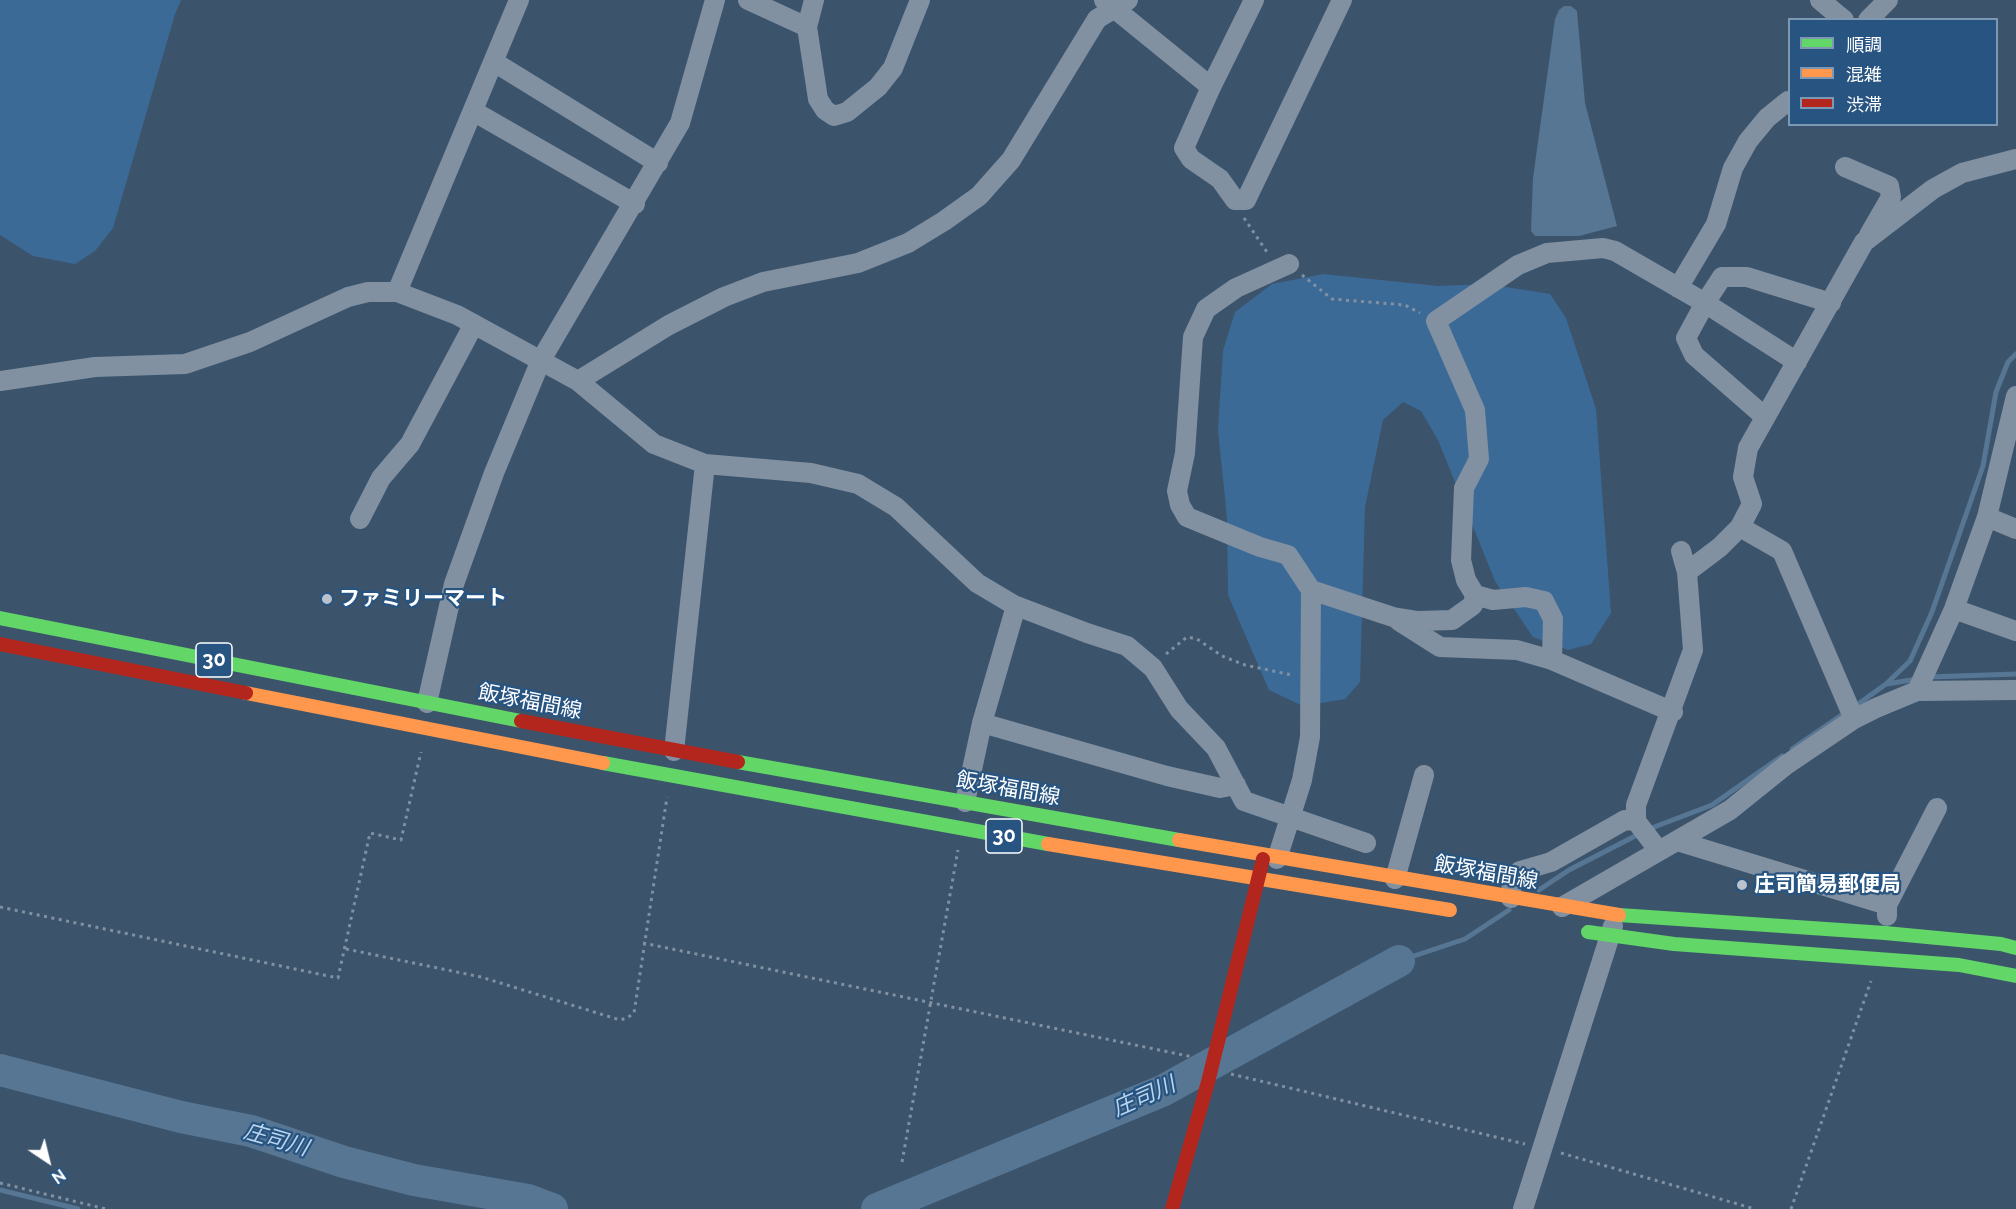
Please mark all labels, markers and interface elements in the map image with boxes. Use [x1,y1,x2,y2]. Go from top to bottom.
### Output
legend [1788,18,1998,126]
text: 順調 [1846,34,1882,55]
text: 混雑 [1846,64,1882,85]
text: 渋滞 [1846,94,1882,115]
place label: ファミリーマート [339,586,507,612]
marker: ファミリーマート [320,592,334,606]
road number: 30 [196,643,232,677]
street label: 飯塚福間線 [476,680,584,724]
street label: 飯塚福間線 [954,767,1062,811]
road number: 30 [986,819,1022,853]
street label: 飯塚福間線 [1432,851,1540,895]
place label: 庄司簡易郵便局 [1754,872,1901,898]
marker: 庄司簡易郵便局 [1735,878,1749,892]
water label: 庄司川 [1108,1072,1180,1122]
water label: 庄司川 [241,1118,311,1162]
north arrow [18,1131,78,1191]
text: N [48,1165,69,1187]

